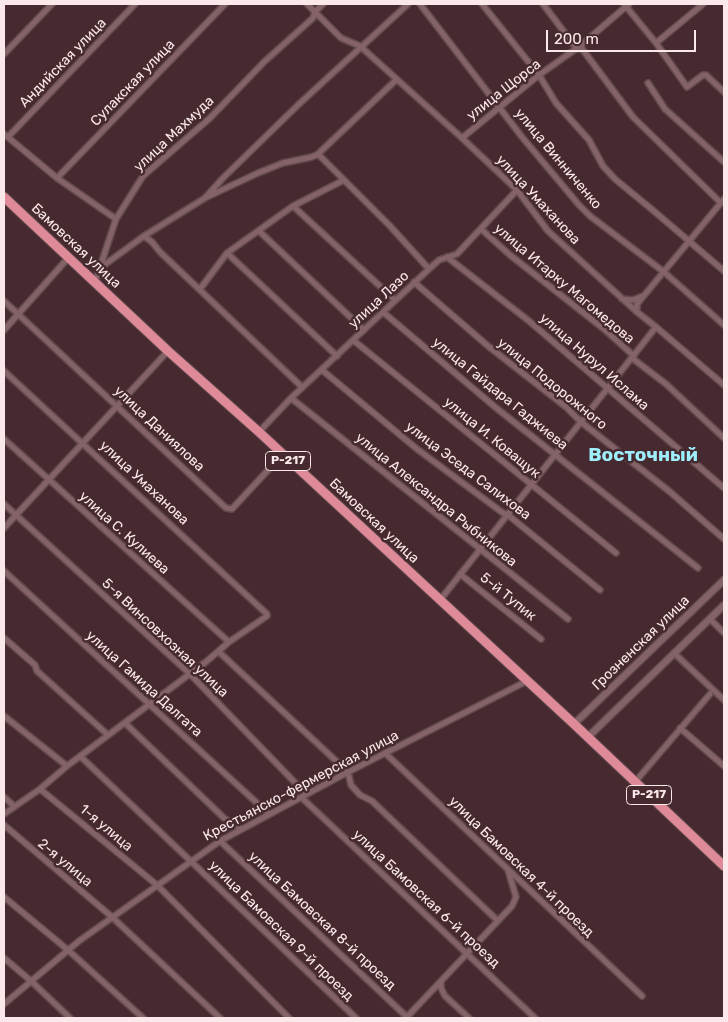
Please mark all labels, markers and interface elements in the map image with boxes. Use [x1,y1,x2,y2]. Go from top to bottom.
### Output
street label: Андийская улица [16,15,110,111]
scale bar [548,20,698,52]
text: 200 m [554,30,599,48]
street label: Сулакская улица [87,36,179,130]
street label: улица Щорса [464,56,544,124]
street label: улица Махмуда [130,93,218,175]
street label: улица Винниченко [511,105,605,213]
street label: улица Умаханова [492,152,584,248]
street label: Бамовская улица [28,200,124,292]
street label: улица Итарку Магомедова [490,220,638,348]
street label: улица Лазо [345,268,413,332]
street label: улица Нурул Ислама [536,310,652,414]
street label: улица Гайдара Гаджиева [429,334,571,454]
street label: улица Подорожного [494,335,610,433]
street label: улица Даниялова [110,383,208,475]
street label: улица И. Коващук [440,394,544,482]
street label: улица Эседа Салихова [402,418,534,524]
street label: улица Александра Рыбникова [352,430,520,570]
street label: улица Умаханова [96,437,192,529]
district label: Восточный [588,445,698,467]
road number: Р-217 [266,452,310,471]
street label: Бамовская улица [326,475,422,567]
street label: улица С. Кулиева [75,488,173,578]
street label: 5-й Тупик [477,569,539,625]
street label: 5-я Винсовхозная улица [98,575,232,701]
street label: Грозненская улица [589,592,693,694]
street label: улица Гамида Далгата [82,627,206,741]
street label: Крестьянско-фермерская улица [200,727,402,845]
road number: Р-217 [626,786,672,804]
street label: улица Бамовская 4-й проезд [445,793,597,941]
street label: 1-я улица [76,801,136,855]
street label: улица Бамовская 6-й проезд [349,826,503,972]
street label: 2-я улица [34,835,96,891]
street label: улица Бамовская 8-й проезд [245,848,399,994]
street label: улица Бамовская 9-й проезд [205,857,357,1005]

